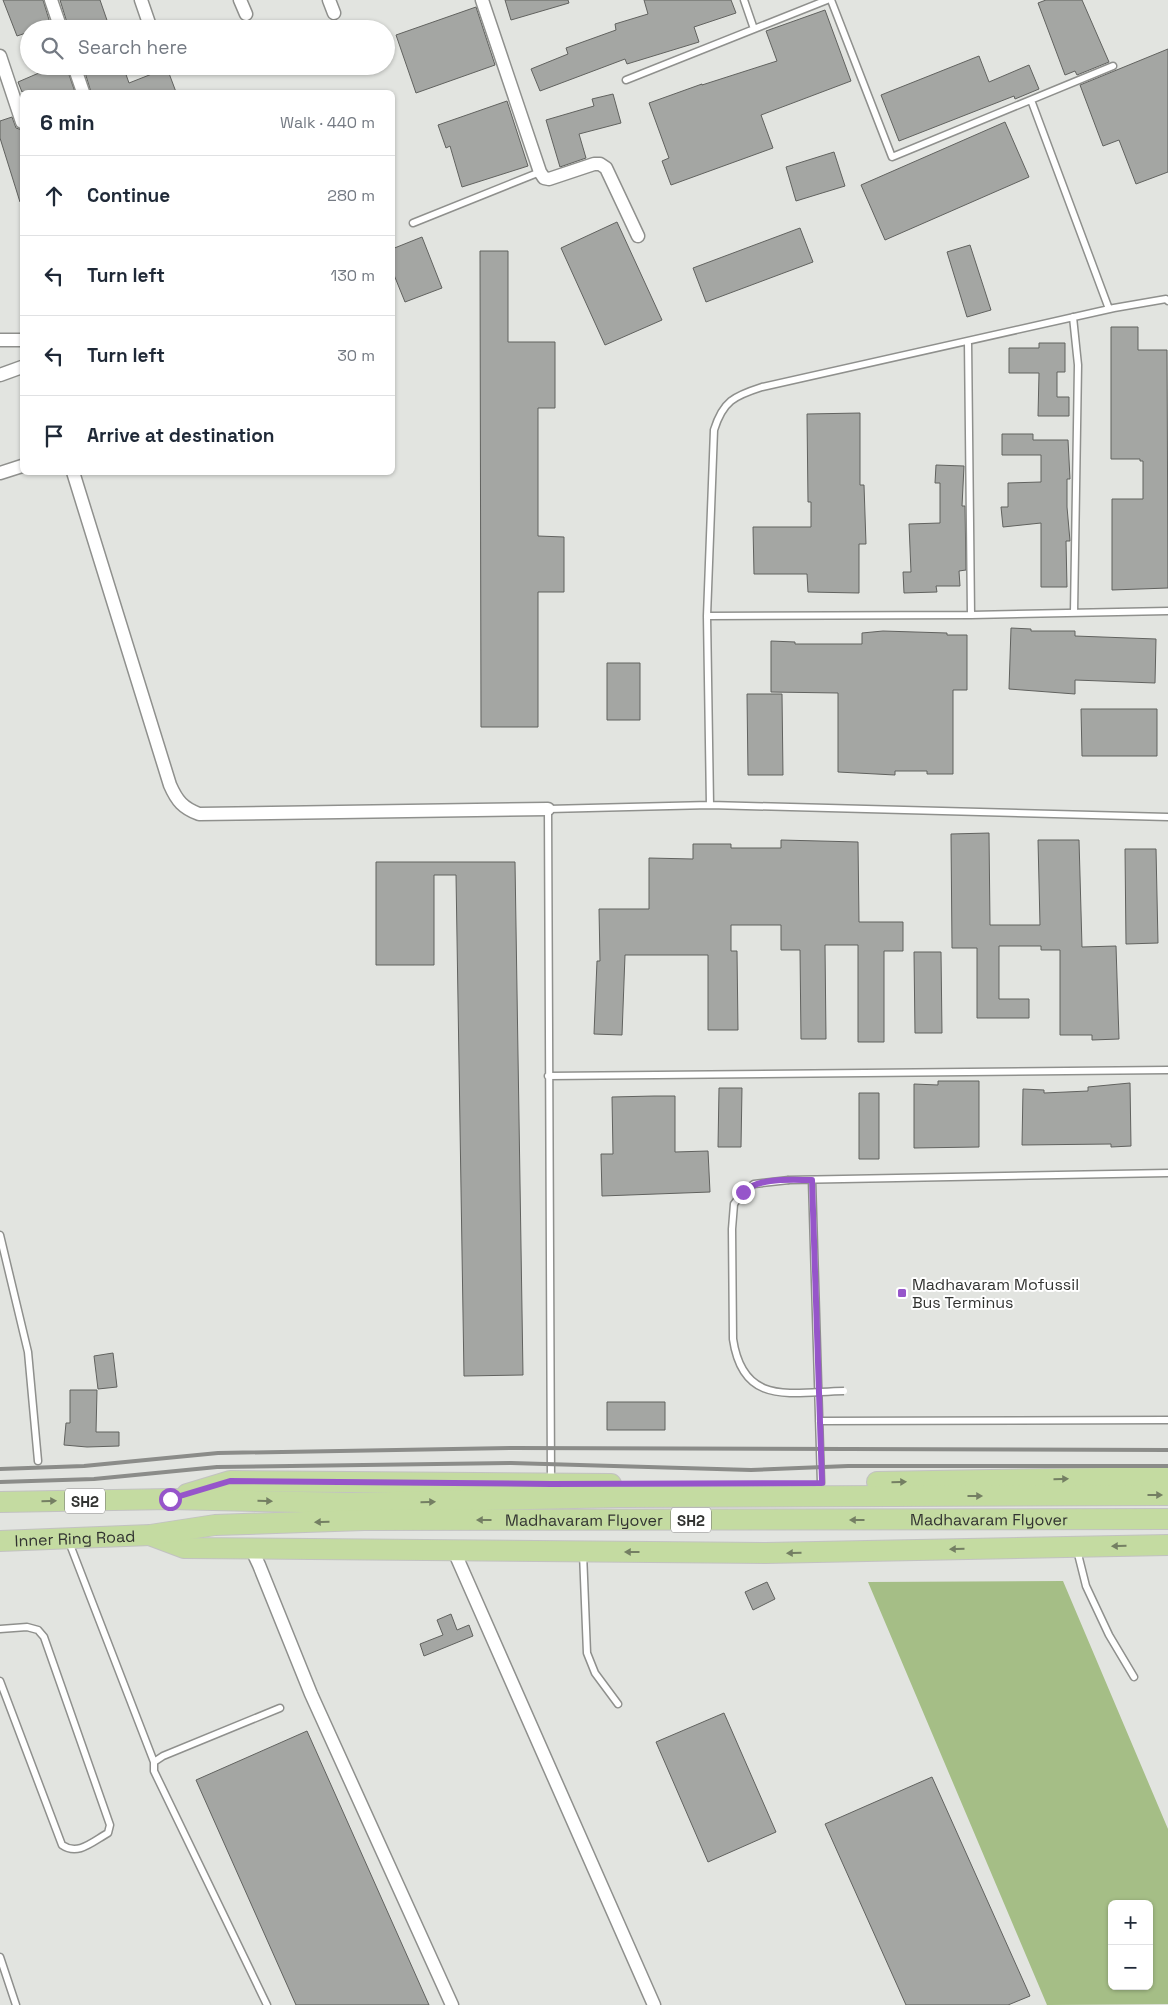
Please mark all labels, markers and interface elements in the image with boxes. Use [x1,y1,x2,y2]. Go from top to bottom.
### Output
search box [20,20,395,75]
icon: search [38,34,66,62]
text: Search here [78,35,188,60]
text: 6 min [40,109,95,136]
text: Walk · 440 m [280,112,375,133]
icon: ahead [40,182,68,210]
text: Continue [87,183,170,208]
text: 280 m [327,185,375,206]
icon: left [40,262,68,290]
text: Turn left [87,263,165,288]
text: 130 m [331,265,375,286]
icon: left [40,342,68,370]
text: Turn left [87,343,165,368]
text: 30 m [337,345,375,366]
icon: arrive [40,422,68,450]
text: Arrive at destination [87,423,275,448]
route end [732,1181,755,1204]
place label: Madhavaram Mofussil Bus Terminus [912,1274,1079,1313]
marker: Madhavaram Mofussil Bus Terminus [896,1287,908,1299]
one-way arrow [1053,1475,1069,1483]
one-way arrow [891,1478,907,1486]
road number: SH2 [65,1488,105,1514]
route start [159,1488,182,1511]
one-way arrow [1148,1491,1164,1499]
one-way arrow [968,1492,984,1500]
one-way arrow [41,1497,57,1505]
one-way arrow [420,1497,436,1505]
one-way arrow [258,1498,274,1506]
road number: SH2 [671,1508,711,1532]
street label: Madhavaram Flyover [505,1509,663,1530]
street label: Madhavaram Flyover [910,1509,1068,1530]
one-way arrow [476,1516,492,1524]
one-way arrow [849,1516,865,1524]
one-way arrow [314,1518,330,1526]
street label: Inner Ring Road [14,1525,136,1551]
one-way arrow [1111,1542,1127,1550]
one-way arrow [949,1545,965,1553]
one-way arrow [624,1548,640,1556]
one-way arrow [786,1549,802,1557]
map controls [1108,1900,1153,1990]
button: + [1108,1900,1153,1945]
button: − [1108,1945,1153,1990]

